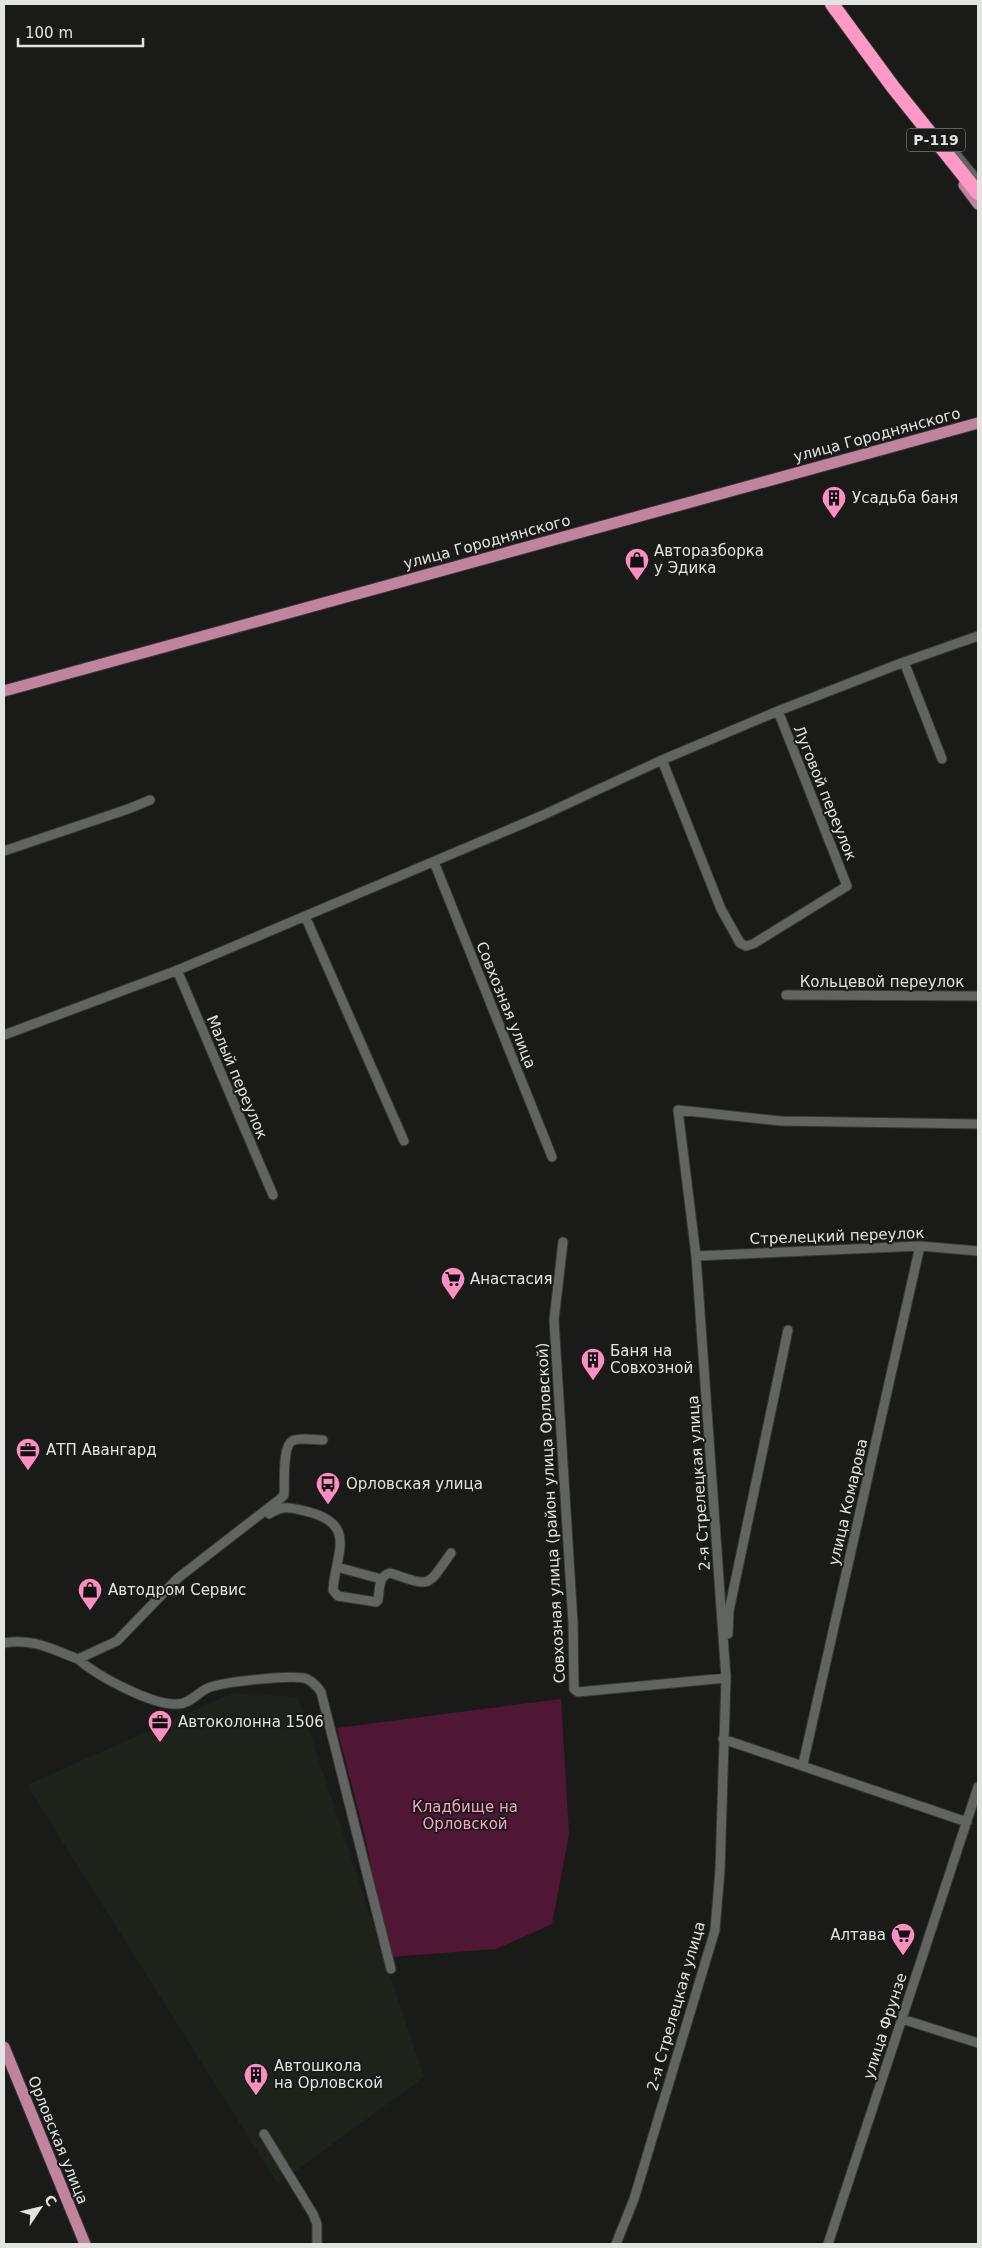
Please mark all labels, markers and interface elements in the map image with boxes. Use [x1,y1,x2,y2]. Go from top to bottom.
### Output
scale bar [18,15,142,47]
text: 100 m [25,24,73,42]
road number: Р-119 [907,128,965,152]
street label: улица Городнянского [792,404,962,466]
building icon: Усадьба баня [821,485,847,519]
place label: Усадьба баня [852,489,958,507]
street label: улица Городнянского [402,511,572,573]
place label: Авторазборка у Эдика [654,542,764,577]
shop icon: Авторазборка у Эдика [624,547,650,581]
street label: Луговой переулок [790,723,860,863]
street label: Совхозная улица [472,939,540,1071]
street label: Кольцевой переулок [800,973,964,991]
street label: Малый переулок [203,1012,271,1142]
street label: Стрелецкий переулок [749,1224,925,1248]
supermarket icon: Анастасия [440,1266,466,1300]
place label: Анастасия [470,1270,552,1288]
street label: Совхозная улица (район улица Орловской) [533,1342,569,1684]
place label: Баня на Совхозной [610,1342,693,1377]
building icon: Баня на Совхозной [580,1347,606,1381]
street label: 2-я Стрелецкая улица [684,1395,714,1571]
office icon: АТП Авангард [15,1437,41,1471]
street label: улица Комарова [825,1437,871,1567]
place label: АТП Авангард [46,1441,157,1459]
bus stop icon: Орловская улица [315,1471,341,1505]
place label: Орловская улица [346,1475,483,1493]
shop icon: Автодром Сервис [77,1577,103,1611]
place label: Автодром Сервис [108,1581,246,1599]
office icon: Автоколонна 1506 [147,1709,173,1743]
place label: Автоколонна 1506 [178,1713,324,1731]
park label: Кладбище на Орловской [412,1798,518,1833]
street label: 2-я Стрелецкая улица [643,1919,709,2093]
supermarket icon: Алтава [890,1922,916,1956]
place label: Алтава [830,1926,886,1944]
street label: улица Фрунзе [859,1971,911,2081]
place label: Автошкола на Орловской [274,2057,383,2092]
building icon: Автошкола на Орловской [243,2062,269,2096]
street label: Орловская улица [24,2073,92,2207]
north arrow [15,2183,65,2233]
text: С [41,2192,60,2209]

